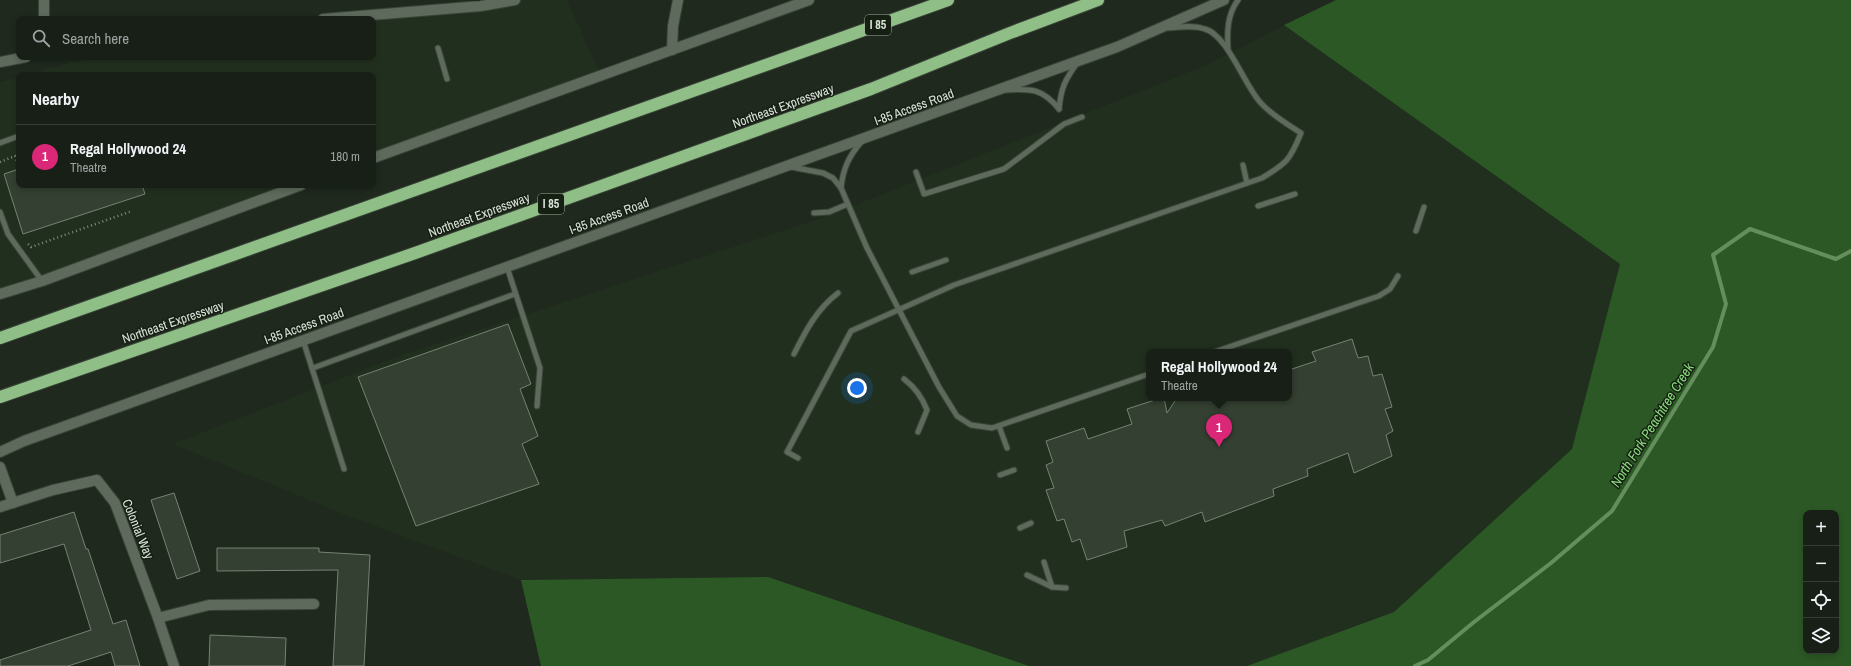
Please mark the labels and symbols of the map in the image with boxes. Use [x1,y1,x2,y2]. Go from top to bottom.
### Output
road number: I 85 [865,15,891,35]
street label: Northeast Expressway [730,80,837,132]
street label: I-85 Access Road [872,85,956,129]
street label: Northeast Expressway [426,189,533,241]
road number: I 85 [538,194,564,214]
street label: I-85 Access Road [567,194,651,238]
street label: Northeast Expressway [120,296,227,347]
street label: I-85 Access Road [262,304,346,348]
water label: North Fork Peachtree Creek [1606,358,1698,490]
your location [847,378,867,398]
pin: 1 [1206,414,1232,447]
street label: Colonial Way [118,497,158,562]

